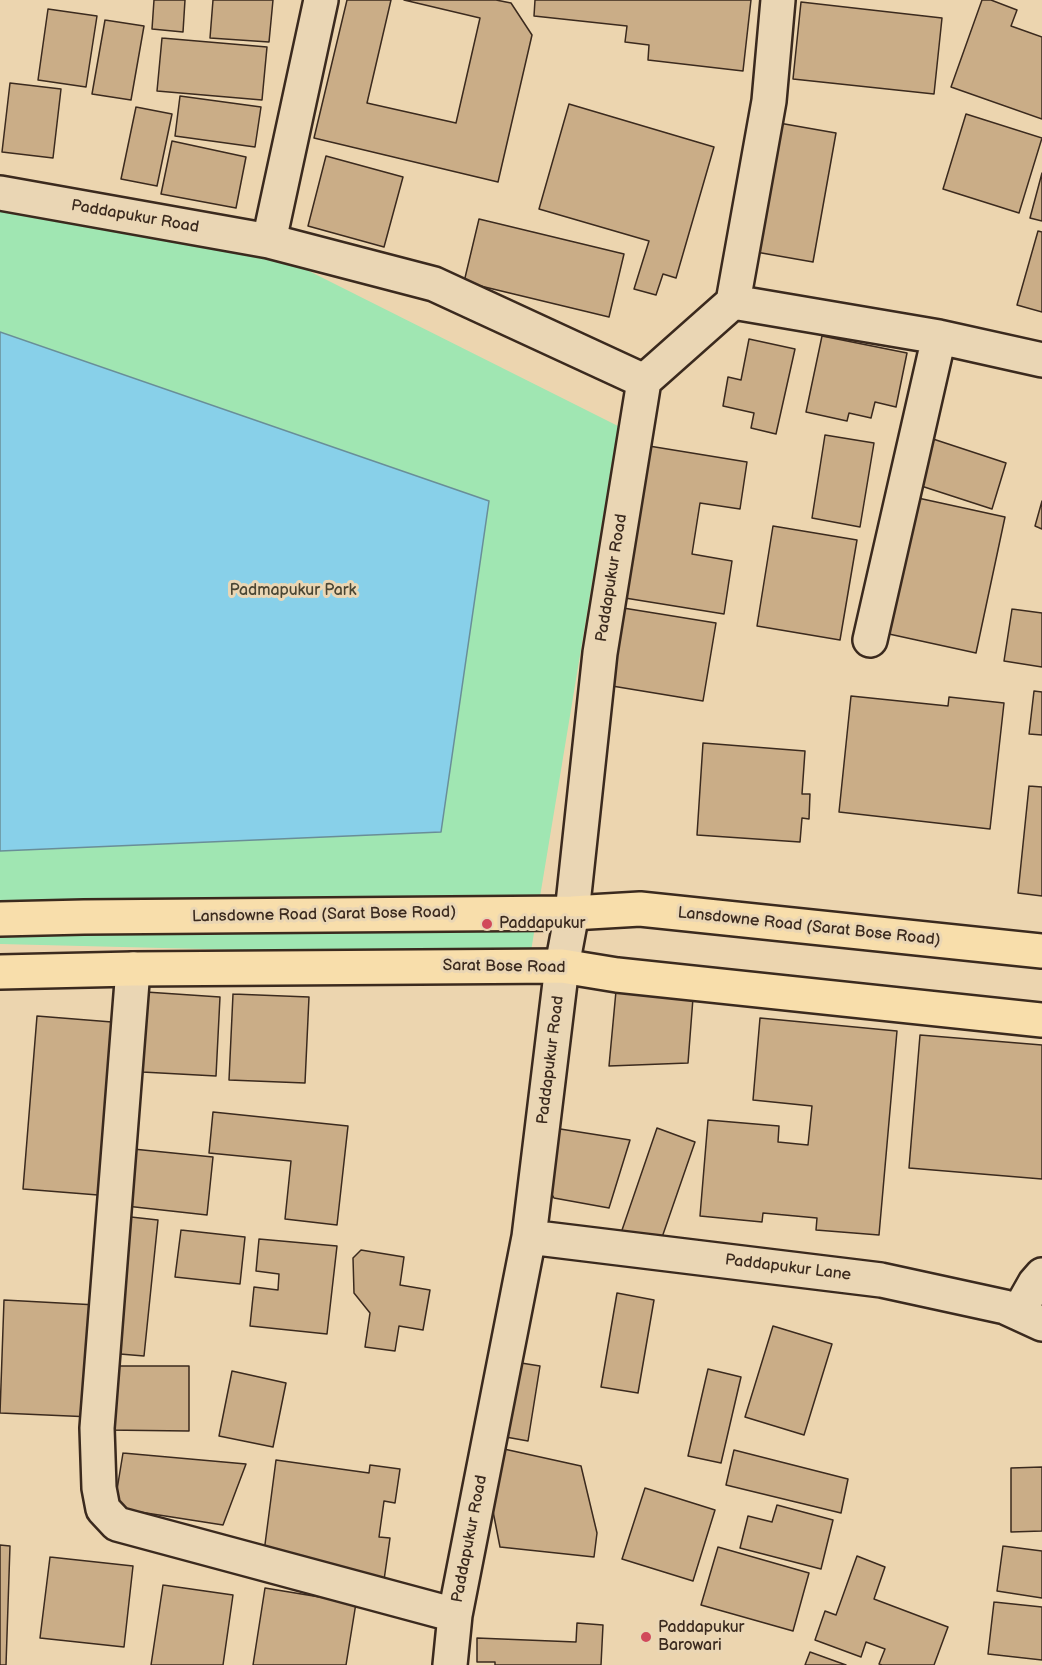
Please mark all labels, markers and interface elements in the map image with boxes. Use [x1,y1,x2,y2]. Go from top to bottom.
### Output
street label: Paddapukur Road [70,196,200,238]
street label: Paddapukur Road [592,513,632,643]
park label: Padmapukur Park [230,581,356,601]
street label: Lansdowne Road (Sarat Bose Road) [192,903,456,927]
street label: Lansdowne Road (Sarat Bose Road) [677,904,941,950]
place label: Paddapukur [499,914,585,934]
marker: Paddapukur [480,917,494,931]
street label: Sarat Bose Road [442,956,566,978]
street label: Paddapukur Road [534,995,568,1125]
street label: Paddapukur Lane [724,1251,852,1285]
street label: Paddapukur Road [448,1474,492,1604]
place label: Paddapukur Barowari [658,1618,744,1656]
marker: Paddapukur Barowari [639,1630,653,1644]

